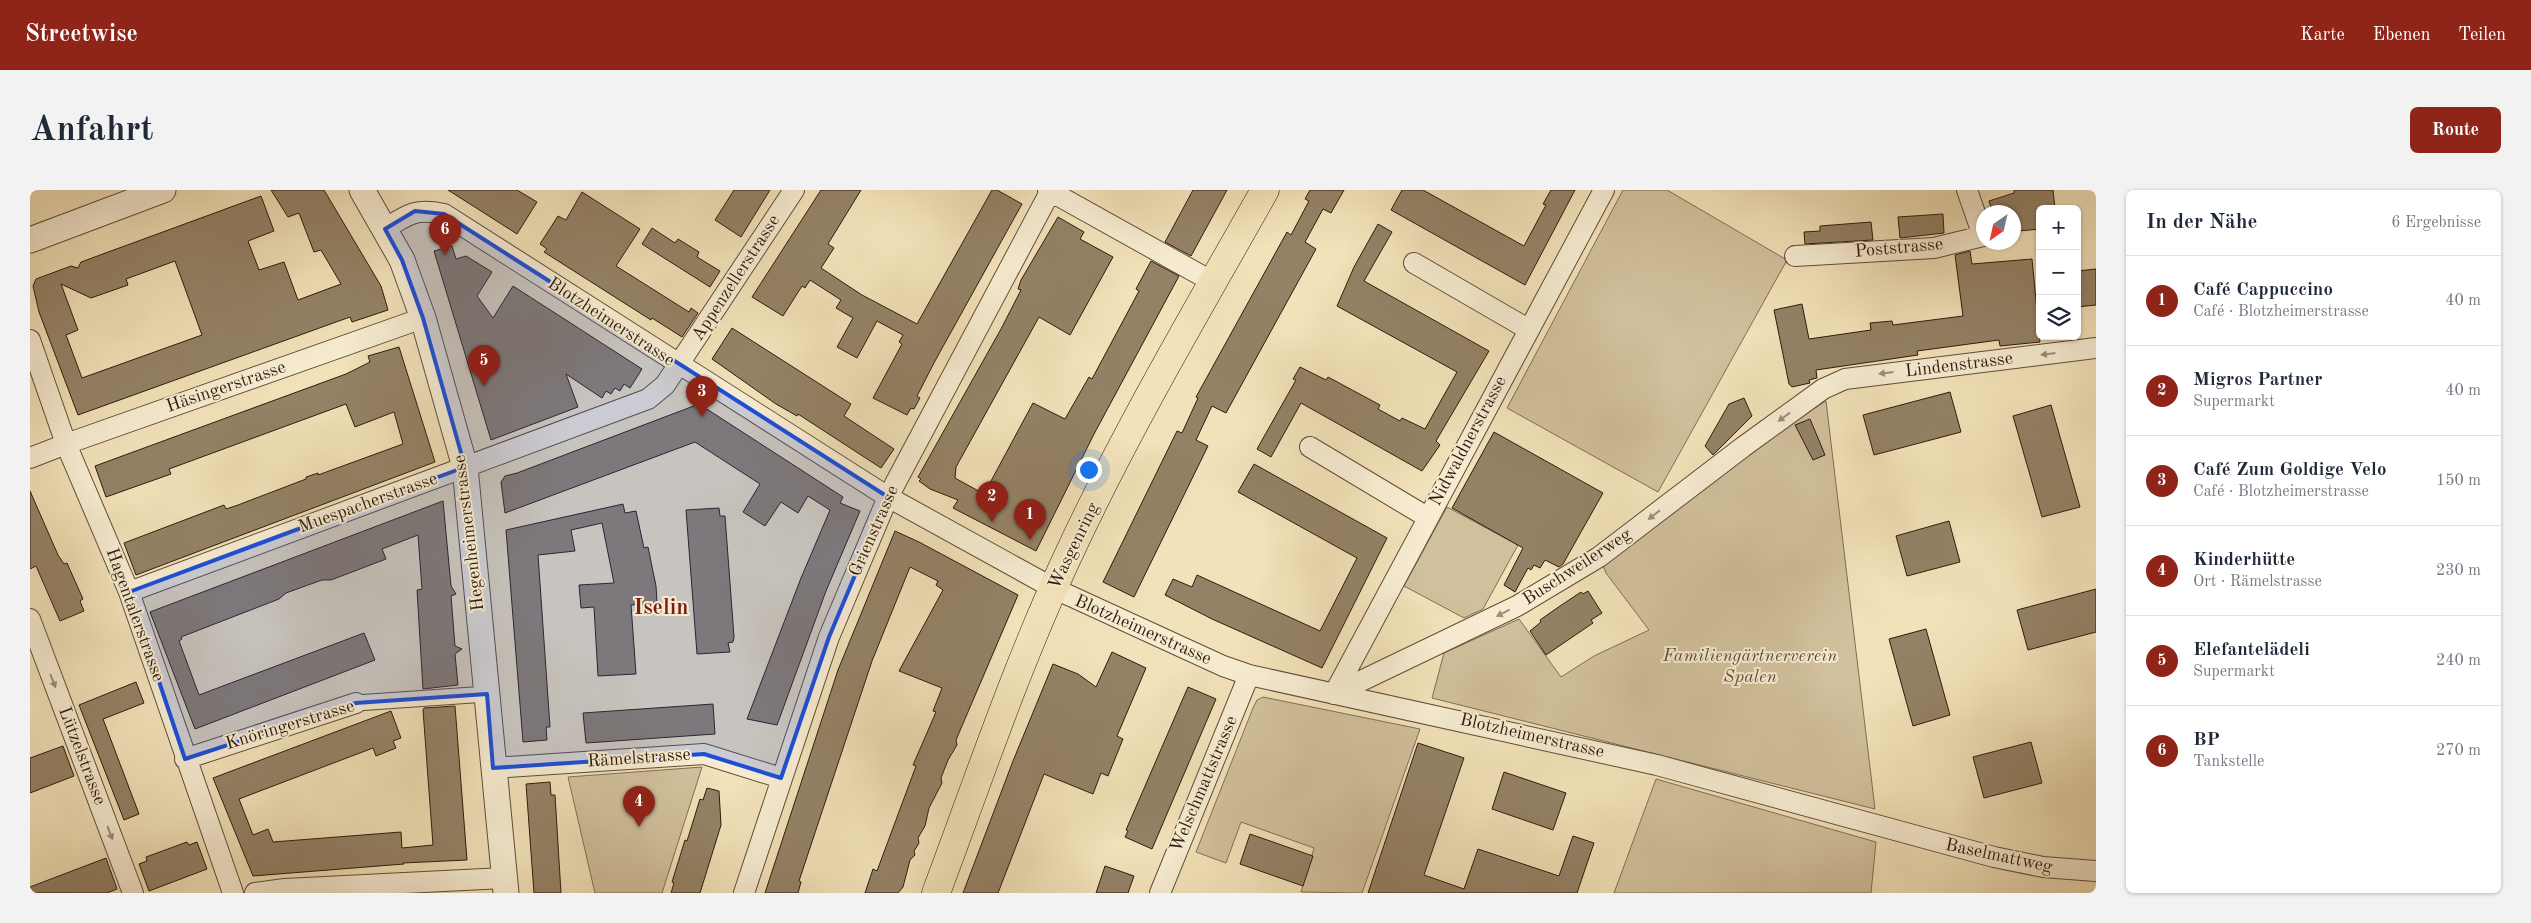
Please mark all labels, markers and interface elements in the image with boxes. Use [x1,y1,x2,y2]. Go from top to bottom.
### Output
text: Streetwise [25,23,138,47]
text: Karte [2300,26,2345,44]
text: Ebenen [2373,26,2430,44]
text: Teilen [2458,26,2506,44]
button: Route [2410,107,2501,153]
text: Anfahrt [30,113,153,148]
north arrow [1976,205,2021,250]
map controls [2036,205,2081,340]
button: + [2036,205,2081,250]
street label: Appenzellerstrasse [689,212,783,344]
text: In der Nähe [2146,212,2257,233]
pin: 6 [429,214,461,255]
text: 6 Ergebnisse [2391,215,2481,231]
street label: Poststrasse [1854,235,1944,261]
button: − [2036,250,2081,295]
street label: Blotzheimerstrasse [544,274,678,370]
text: Café Cappuccino [2193,281,2333,300]
text: 1 [2157,293,2167,309]
text: 40 m [2445,293,2481,309]
button: layers [2036,295,2081,340]
text: Café · Blotzheimerstrasse [2193,304,2369,320]
pin: 5 [468,345,500,386]
street label: Lindenstrasse [1904,349,2014,381]
one-way arrow [2039,350,2055,358]
street label: Häsingerstrasse [164,358,288,416]
one-way arrow [1878,369,1894,377]
text: Migros Partner [2193,371,2322,390]
street label: Nidwaldnerstrasse [1426,373,1510,509]
pin: 3 [686,376,718,417]
text: 2 [2157,383,2167,399]
text: 40 m [2445,383,2481,399]
text: Supermarkt [2193,394,2275,410]
one-way arrow [1777,412,1791,422]
street label: Hegenheimerstrasse [450,454,488,612]
your location [1076,457,1102,483]
text: Café Zum Goldige Velo [2193,461,2387,480]
street label: Muespacherstrasse [296,469,440,537]
text: 3 [2157,473,2167,489]
text: 150 m [2436,473,2481,489]
pin: 2 [976,481,1008,522]
street label: Grienstrasse [846,483,902,579]
text: Café · Blotzheimerstrasse [2193,484,2369,500]
pin: 1 [1014,499,1046,540]
street label: Wasgenring [1045,500,1103,592]
one-way arrow [1647,510,1661,520]
street label: Buschweilerweg [1520,525,1635,609]
street label: Hagentalerstrasse [102,546,168,684]
text: Kinderhütte [2193,551,2295,570]
text: 4 [2157,563,2167,579]
text: 230 m [2436,563,2481,579]
text: Ort · Rämelstrasse [2193,574,2322,590]
street label: Blotzheimerstrasse [1072,592,1214,668]
district label: Iselin [633,597,689,619]
one-way arrow [1496,609,1511,617]
text: Elefantelädeli [2193,641,2310,660]
park label: Familiengärtnerverein Spalen [1662,647,1837,686]
text: 5 [2157,653,2167,669]
text: 240 m [2436,653,2481,669]
text: Supermarkt [2193,664,2275,680]
one-way arrow [50,673,57,688]
street label: Knöringerstrasse [223,697,357,753]
street label: Lützelstrasse [55,705,109,807]
street label: Blotzheimerstrasse [1458,711,1606,761]
street label: Welschmattstrasse [1167,713,1241,855]
text: BP [2193,731,2220,750]
text: 6 [2157,743,2167,759]
text: 270 m [2436,743,2481,759]
street label: Rämelstrasse [587,745,691,771]
text: Tankstelle [2193,754,2264,770]
pin: 4 [623,786,655,827]
one-way arrow [107,825,115,840]
street label: Baselmattweg [1944,836,2055,876]

